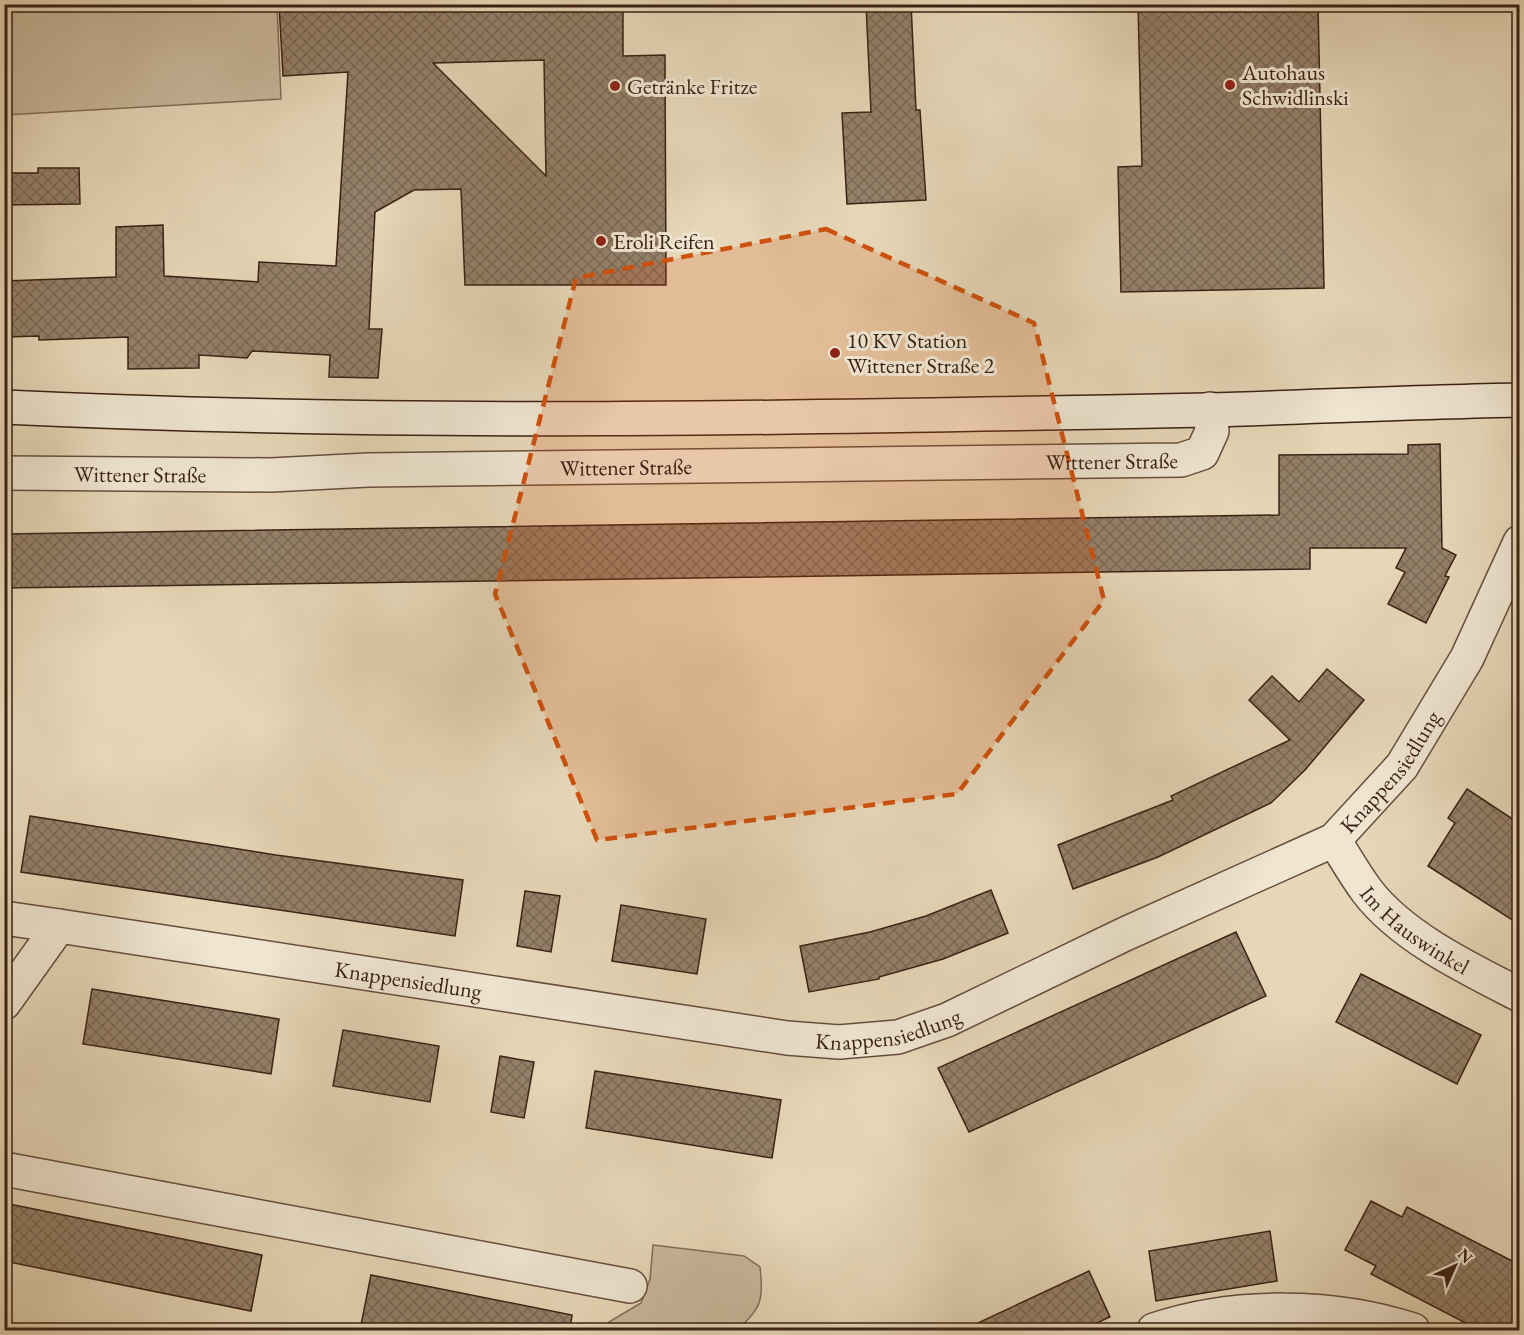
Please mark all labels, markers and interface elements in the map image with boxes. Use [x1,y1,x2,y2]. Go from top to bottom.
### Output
place label: Autohaus Schwidlinski [1241,58,1349,112]
place label: Getränke Fritze [627,72,758,101]
marker: Autohaus Schwidlinski [1223,78,1237,92]
marker: Getränke Fritze [608,79,622,93]
place label: Eroli Reifen [613,227,715,256]
marker: Eroli Reifen [594,234,608,248]
place label: 10 KV Station Wittener Straße 2 [847,326,995,380]
marker: 10 KV Station Wittener Straße 2 [828,346,842,360]
street label: Wittener Straße [1045,446,1179,476]
street label: Wittener Straße [559,452,693,482]
street label: Wittener Straße [74,459,207,489]
street label: Knappensiedlung [1333,705,1447,839]
street label: Im Hauswinkel [1354,880,1475,981]
street label: Knappensiedlung [333,954,484,1005]
street label: Knappensiedlung [814,1001,966,1057]
north arrow [1425,1236,1485,1296]
text: N [1453,1244,1477,1268]

